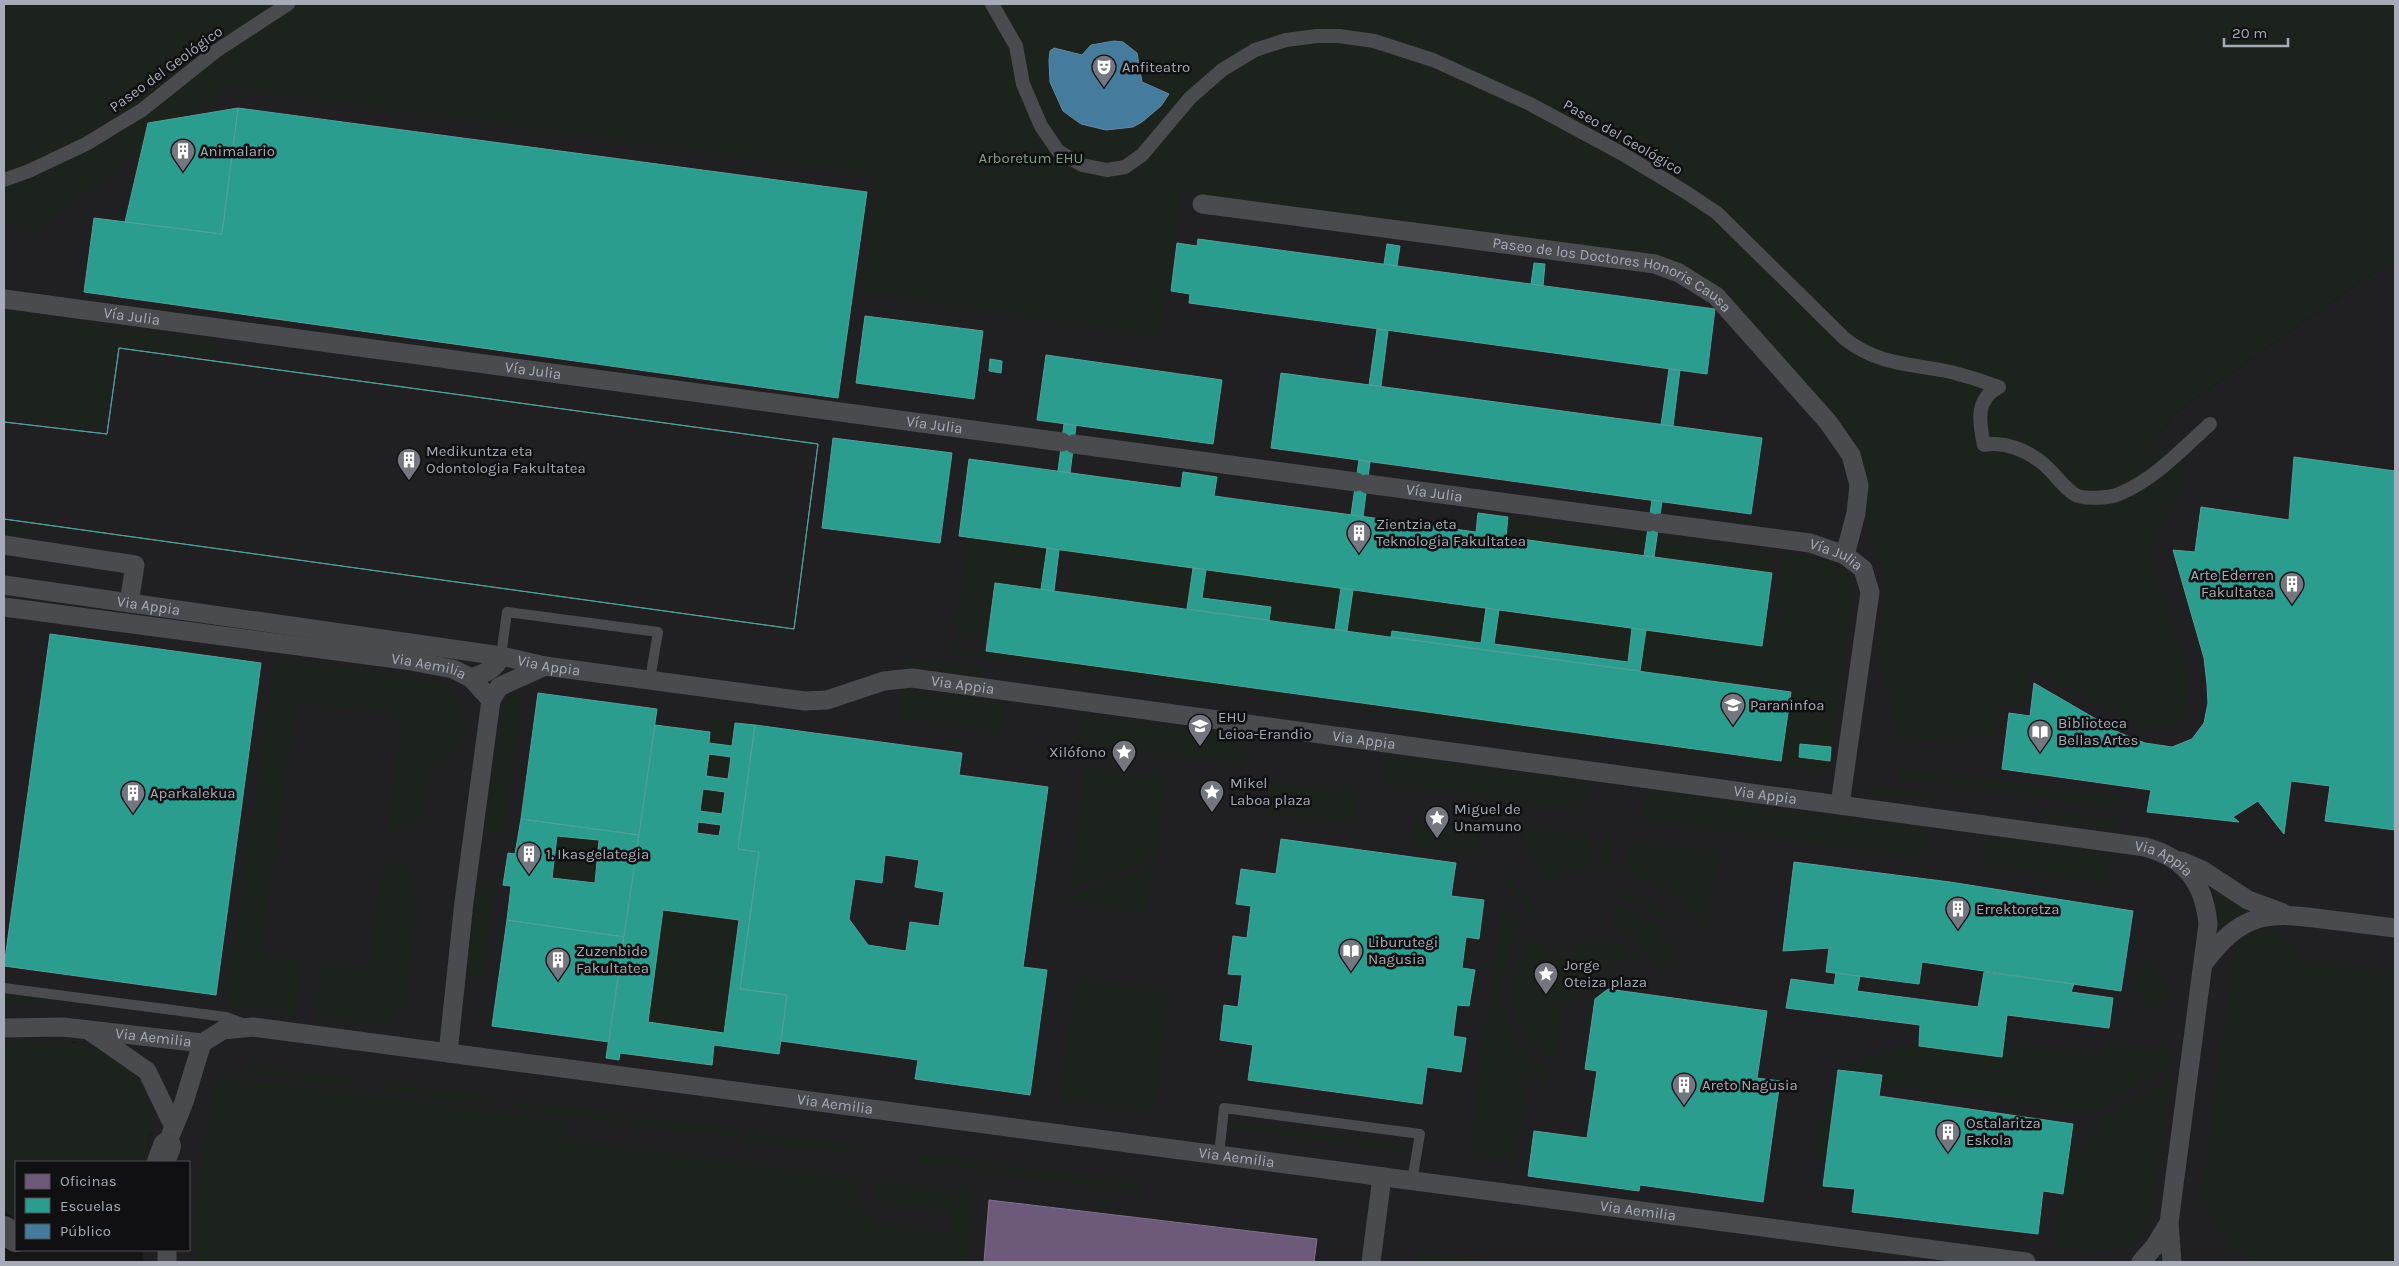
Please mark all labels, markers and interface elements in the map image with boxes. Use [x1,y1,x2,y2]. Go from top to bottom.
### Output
scale bar [2224,15,2288,47]
street label: Paseo del Geológico [106,22,226,116]
text: 20 m [2232,24,2267,42]
theatre icon: Anfiteatro [1091,54,1117,88]
place label: Anfiteatro [1122,58,1190,76]
street label: Paseo del Geológico [1560,95,1686,179]
building icon: Animalario [170,138,196,172]
place label: Animalario [200,142,275,160]
park label: Arboretum EHU [979,149,1083,167]
street label: Paseo de los Doctores Honoris Causa [1491,234,1735,316]
street label: Vía Julia [102,304,161,329]
street label: Vía Julia [504,358,563,383]
street label: Vía Julia [905,412,964,437]
place label: Medikuntza eta Odontologia Fakultatea [426,442,586,477]
building icon: Medikuntza eta Odontologia Fakultatea [396,447,422,481]
street label: Vía Julia [1405,480,1464,506]
place label: Zientzia eta Teknologia Fakultatea [1376,515,1526,550]
building icon: Zientzia eta Teknologia Fakultatea [1346,520,1372,554]
street label: Vía Julia [1807,535,1866,574]
place label: Arte Ederren Fakultatea [2190,566,2274,601]
building icon: Arte Ederren Fakultatea [2279,571,2305,605]
street label: Via Appia [116,592,181,619]
street label: Via Aemilia [390,649,470,683]
street label: Via Appia [516,651,582,680]
street label: Via Appia [930,672,996,698]
school or university icon: Paraninfoa [1720,692,1746,726]
place label: Paraninfoa [1750,696,1824,714]
place label: EHU Leioa-Erandio [1218,708,1312,743]
school or university icon: EHU Leioa-Erandio [1187,713,1213,747]
place label: Biblioteca Bellas Artes [2058,714,2138,749]
library icon: Biblioteca Bellas Artes [2027,719,2053,753]
street label: Via Appia [1331,727,1397,753]
place icon: Xilófono [1111,739,1137,773]
place label: Xilófono [1049,743,1106,761]
place label: Mikel Laboa plaza [1230,774,1311,809]
place icon: Mikel Laboa plaza [1199,779,1225,813]
building icon: Aparkalekua [120,780,146,814]
street label: Via Appia [1732,782,1798,808]
place label: Aparkalekua [150,784,235,802]
place label: Miguel de Unamuno [1454,800,1521,835]
place icon: Miguel de Unamuno [1424,805,1450,839]
street label: Via Appia [2134,837,2197,880]
building icon: 1. Ikasgelategia [516,841,542,875]
place label: 1. Ikasgelategia [546,845,649,863]
building icon: Errektoretza [1945,896,1971,930]
place label: Errektoretza [1976,900,2059,918]
place label: Liburutegi Nagusia [1368,933,1438,968]
library icon: Liburutegi Nagusia [1338,938,1364,972]
place label: Zuzenbide Fakultatea [576,942,649,977]
building icon: Zuzenbide Fakultatea [545,947,571,981]
place label: Jorge Oteiza plaza [1564,956,1647,991]
place icon: Jorge Oteiza plaza [1533,961,1559,995]
street label: Via Aemilia [114,1024,192,1051]
building icon: Areto Nagusia [1671,1072,1697,1106]
place label: Areto Nagusia [1702,1076,1798,1094]
street label: Via Aemilia [796,1090,874,1118]
place label: Ostalaritza Eskola [1966,1114,2041,1149]
building icon: Ostalaritza Eskola [1935,1119,1961,1153]
street label: Via Aemilia [1197,1143,1276,1171]
legend [15,1161,190,1251]
text: Oficinas [60,1172,117,1190]
text: Escuelas [60,1197,121,1215]
street label: Via Aemilia [1599,1197,1677,1225]
text: Público [60,1222,111,1240]

